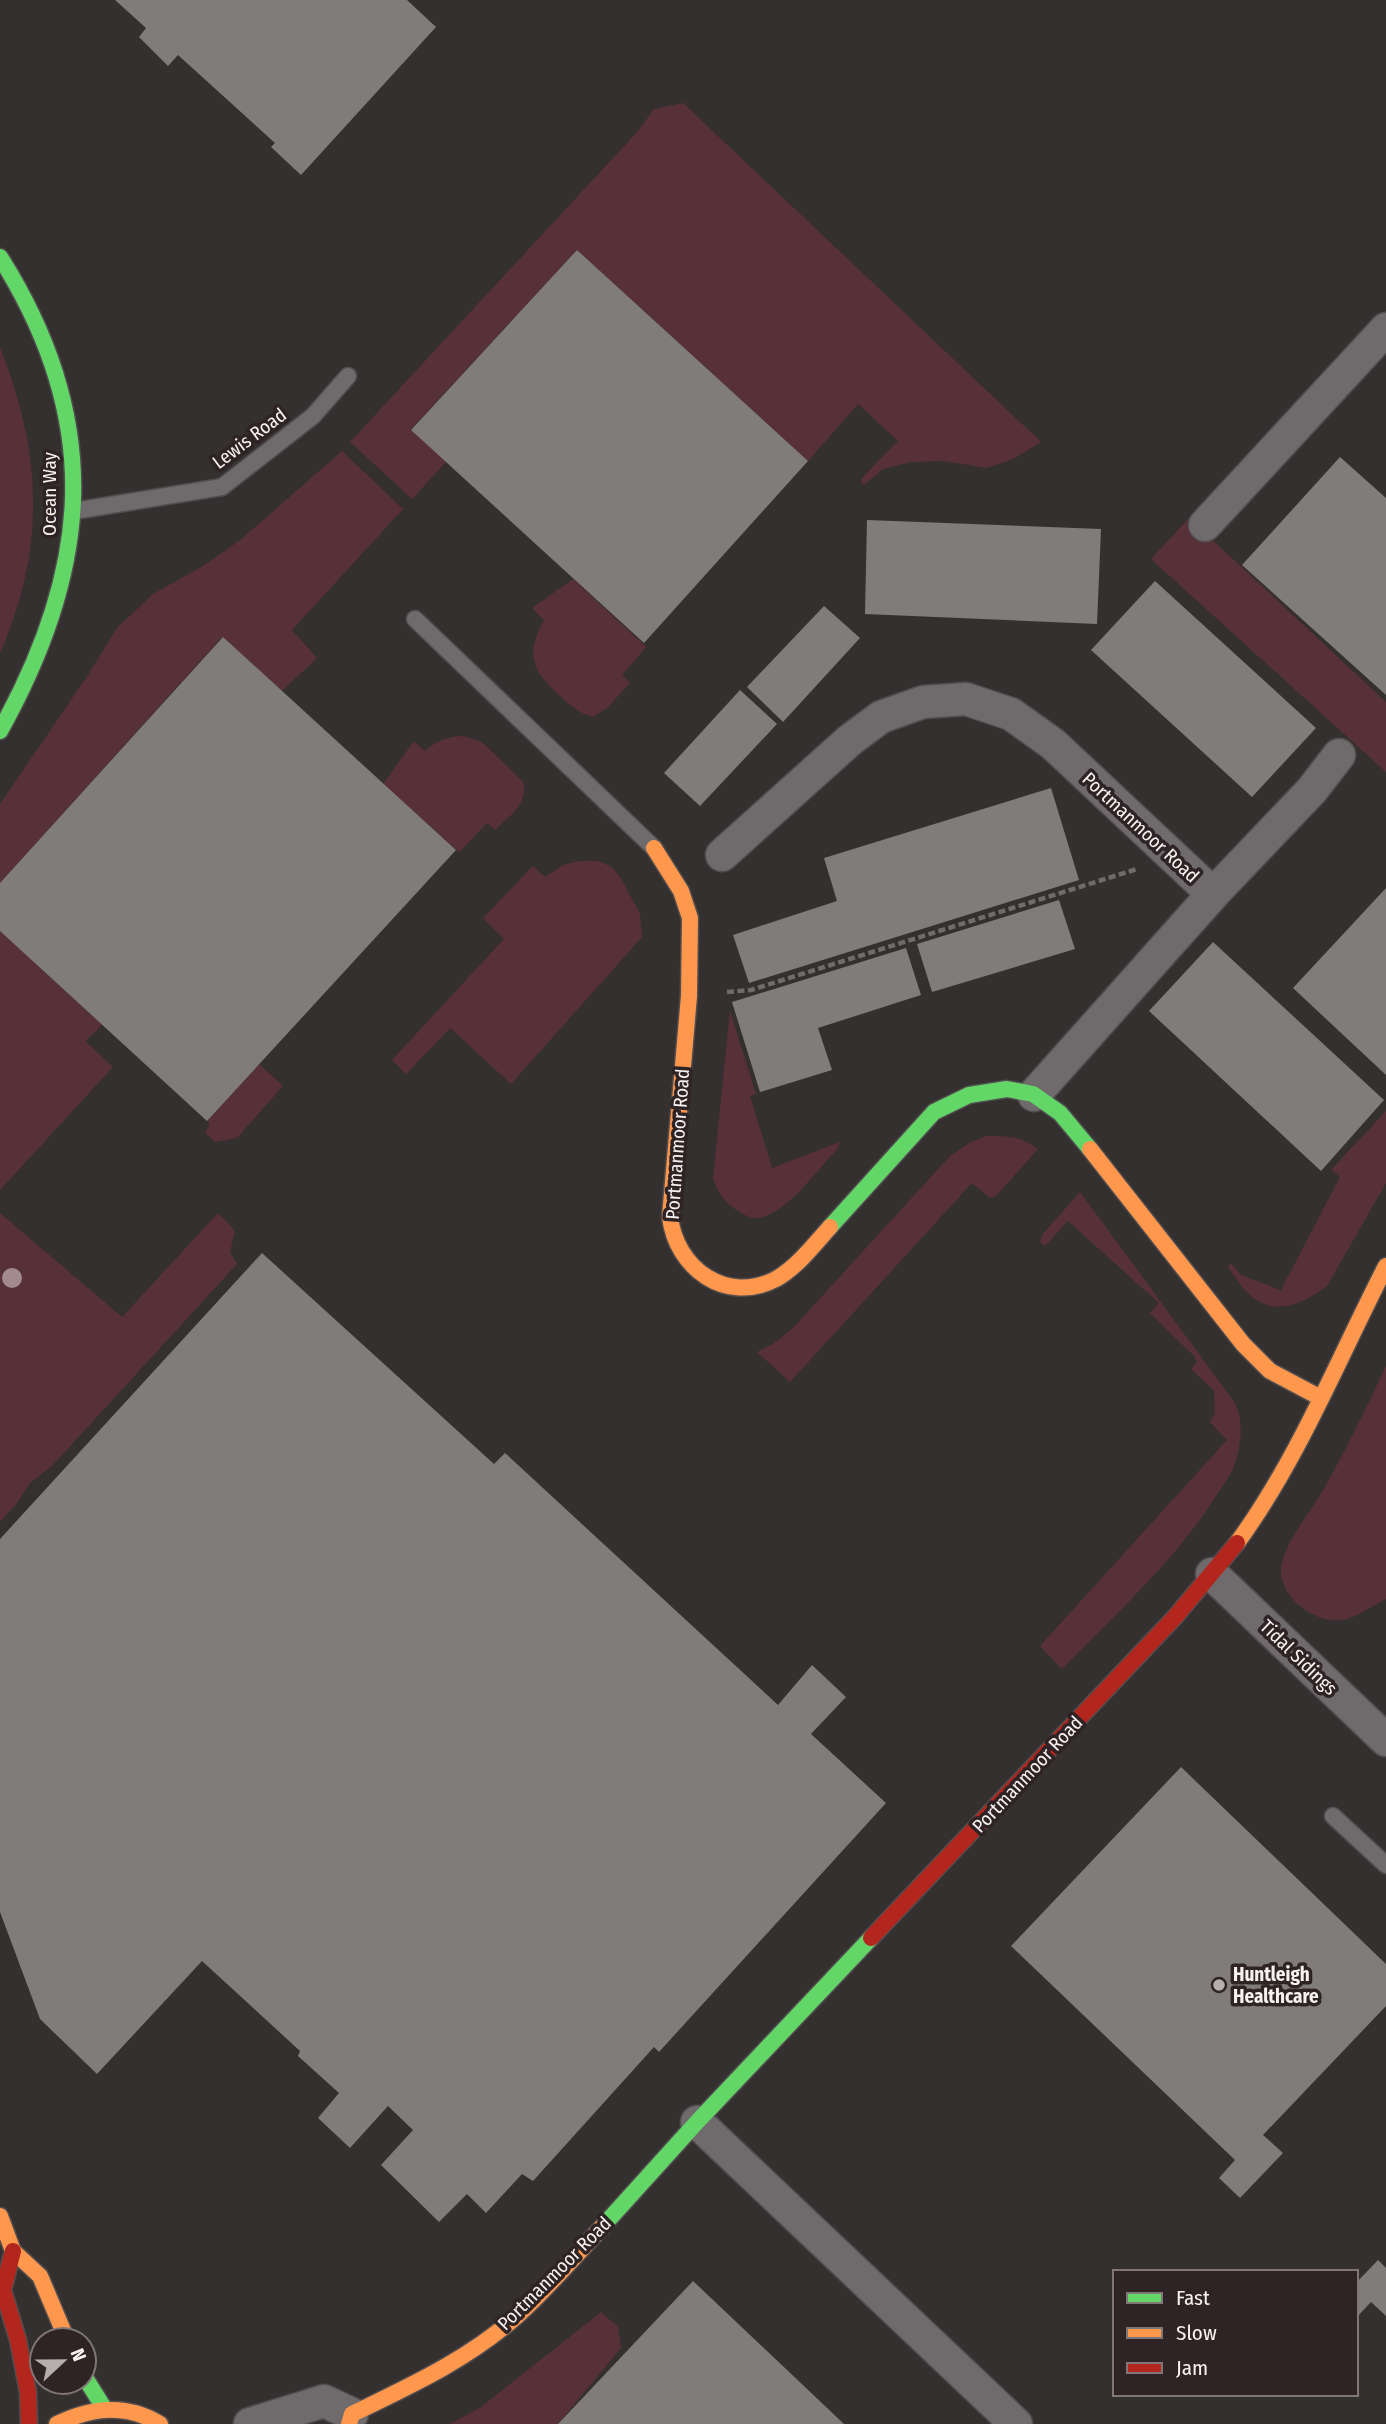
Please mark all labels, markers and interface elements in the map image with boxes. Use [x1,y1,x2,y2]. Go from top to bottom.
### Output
street label: Lewis Road [208,403,291,474]
street label: Ocean Way [38,452,61,536]
street label: Portmanmoor Road [1078,767,1204,887]
street label: Portmanmoor Road [661,1068,694,1220]
street label: Tidal Sidings [1255,1615,1342,1700]
street label: Portmanmoor Road [967,1711,1087,1837]
place label: Huntleigh Healthcare [1233,1963,1319,2008]
marker: Huntleigh Healthcare [1211,1977,1227,1993]
street label: Portmanmoor Road [493,2212,616,2335]
legend [1113,2270,1358,2396]
text: Fast [1176,2285,1210,2311]
text: Slow [1176,2320,1217,2346]
north arrow [28,2326,98,2396]
text: N [66,2345,91,2364]
text: Jam [1176,2355,1208,2381]

